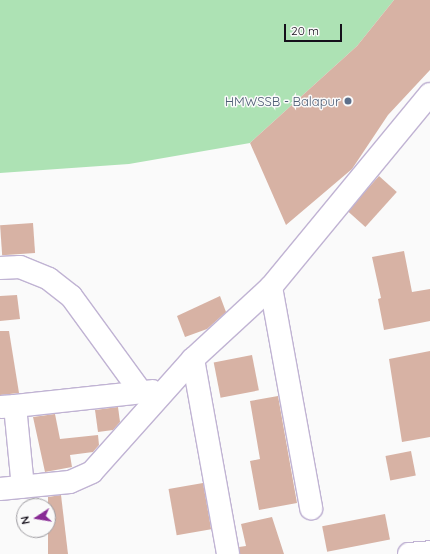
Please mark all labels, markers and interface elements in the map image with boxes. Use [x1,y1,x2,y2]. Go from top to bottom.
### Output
scale bar [286,16,344,42]
text: 20 m [291,23,319,38]
place label: HMWSSB - Balapur [225,93,340,109]
marker: HMWSSB - Balapur [343,96,353,106]
north arrow [16,498,56,538]
text: N [18,515,33,526]

